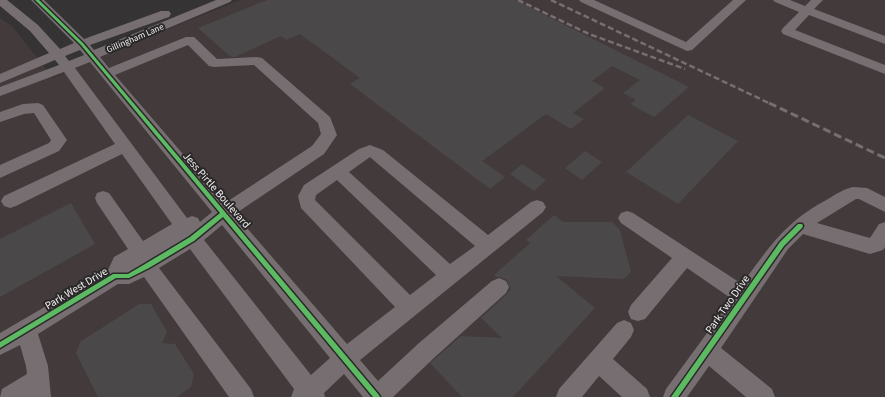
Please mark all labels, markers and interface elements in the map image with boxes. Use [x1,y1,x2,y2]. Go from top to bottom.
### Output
street label: Gillingham Lane [105,20,166,56]
street label: Jess Pirtle Boulevard [179,149,254,232]
street label: Park West Drive [42,263,111,313]
street label: Park Two Drive [702,272,753,337]

